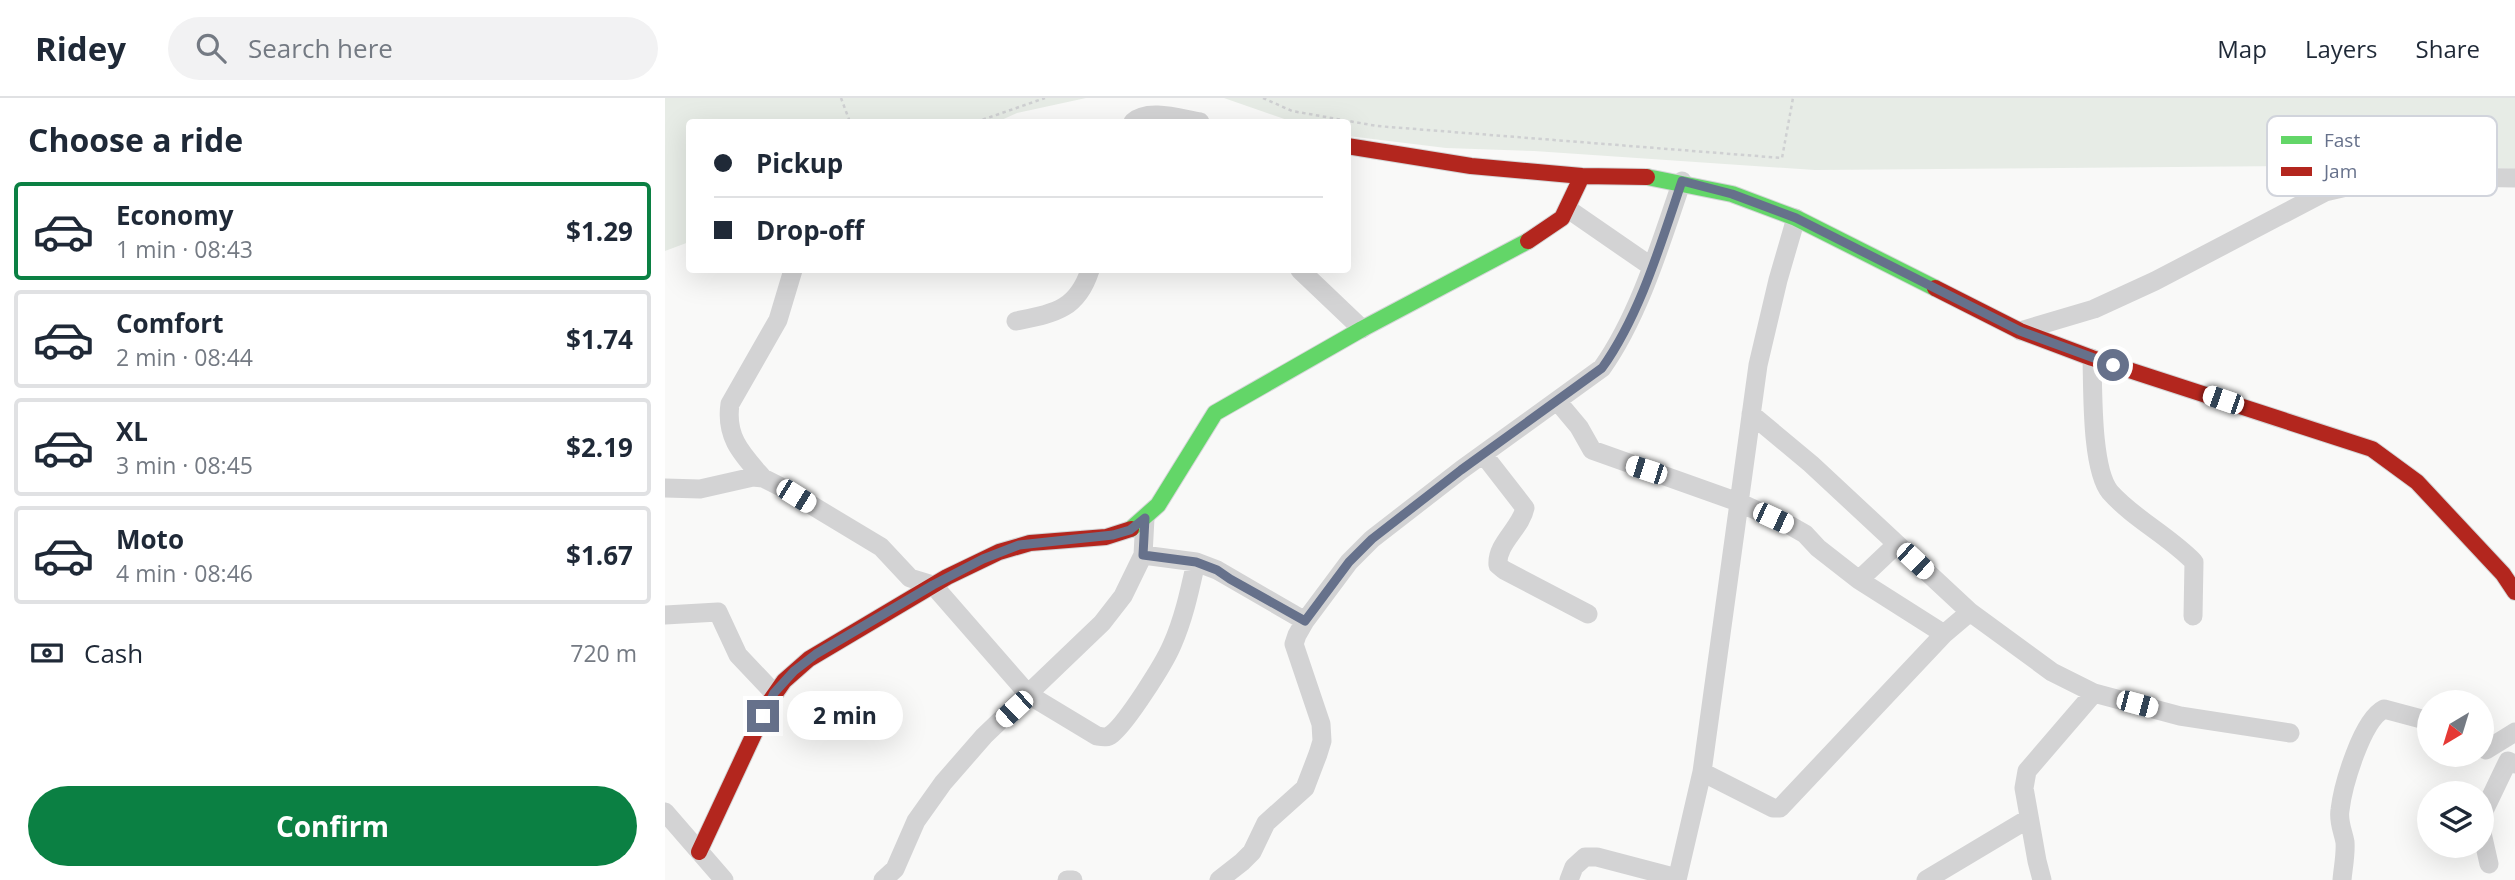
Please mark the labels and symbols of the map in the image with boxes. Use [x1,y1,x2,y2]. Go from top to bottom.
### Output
legend [2267,116,2497,196]
text: Fast [2324,127,2360,153]
text: Jam [2322,158,2357,184]
route start [2097,349,2129,381]
car [2200,383,2247,417]
car [1623,454,1670,486]
car [773,476,820,516]
car [1750,500,1797,536]
car [1893,539,1938,583]
car [992,687,1037,731]
car [2114,688,2161,720]
north arrow [2417,690,2494,766]
callout: 2 min [787,692,903,740]
route end [747,700,779,732]

